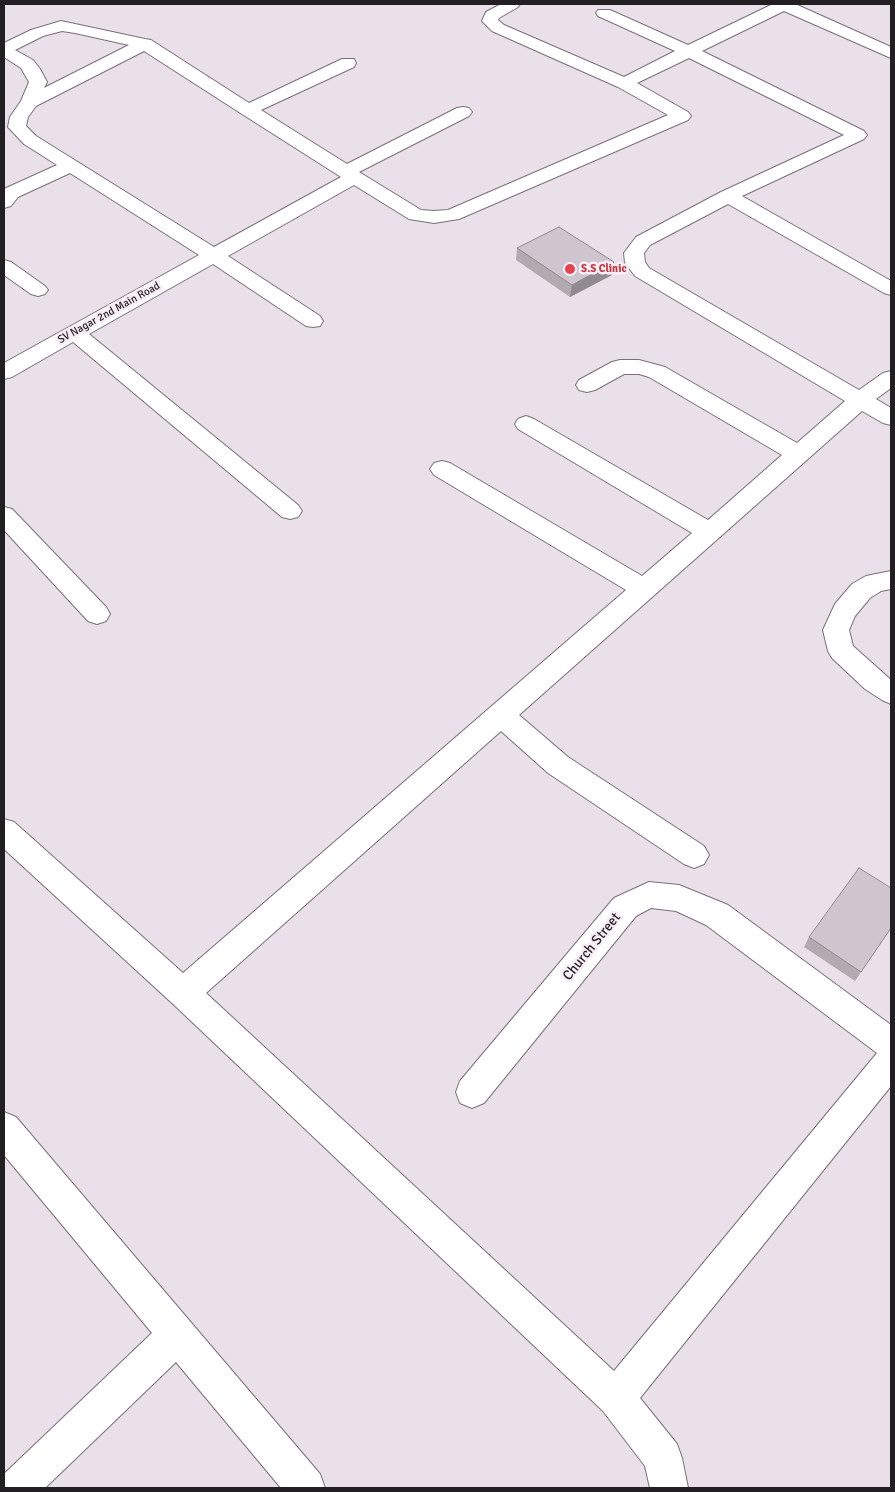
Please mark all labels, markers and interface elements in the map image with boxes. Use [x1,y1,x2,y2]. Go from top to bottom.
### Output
marker: S.S Clinic [563,262,577,276]
place label: S.S Clinic [581,262,627,276]
street label: SV Nagar 2nd Main Road [56,279,162,347]
street label: Church Street [560,910,624,984]

